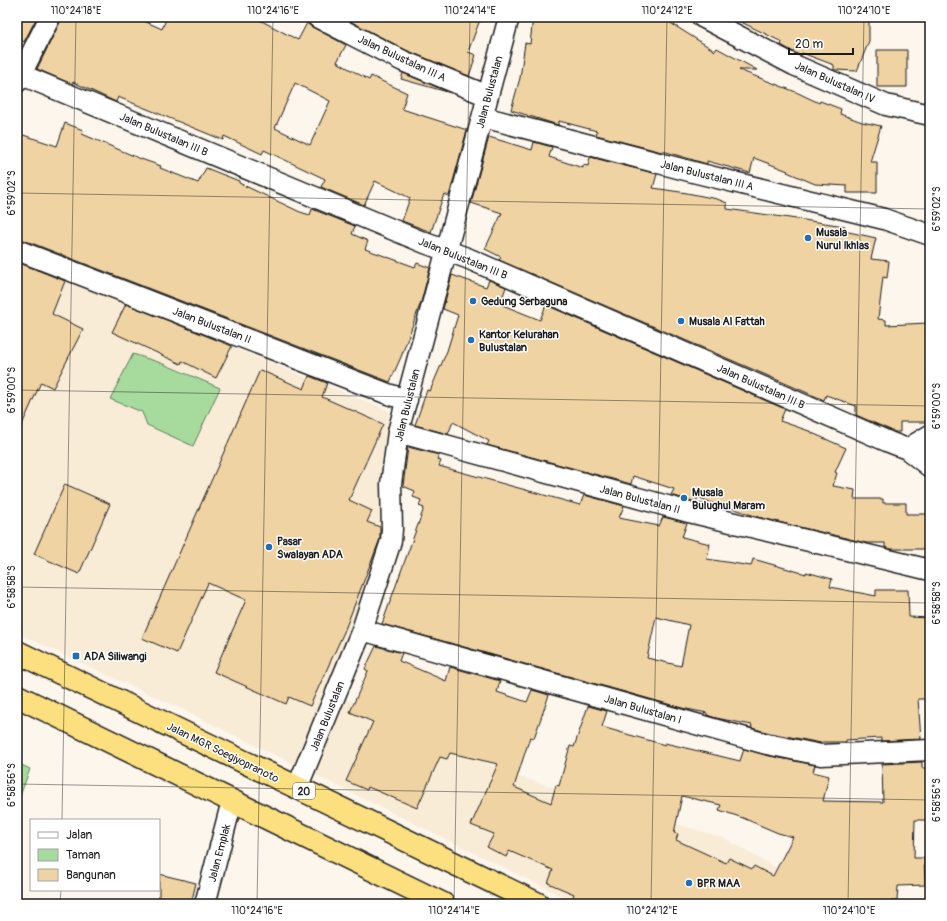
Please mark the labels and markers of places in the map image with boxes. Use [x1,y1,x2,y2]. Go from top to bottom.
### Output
place label: Musala Nurul Ikhlas [816,226,869,252]
marker: Musala Nurul Ikhlas [803,233,813,243]
place label: Gedung Serbaguna [481,295,567,308]
marker: Gedung Serbaguna [468,296,478,306]
place label: Musala Al Fattah [689,315,765,328]
marker: Musala Al Fattah [676,316,686,326]
place label: Kantor Kelurahan Bulustalan [479,328,559,354]
marker: Kantor Kelurahan Bulustalan [466,335,476,345]
place label: Musala Bulughul Maram [692,486,765,512]
marker: Musala Bulughul Maram [679,493,689,503]
place label: Pasar Swalayan ADA [277,535,344,561]
marker: Pasar Swalayan ADA [264,542,274,552]
place label: ADA Siliwangi [84,650,146,663]
marker: ADA Siliwangi [71,651,81,661]
place label: BPR MAA [697,877,741,890]
marker: BPR MAA [684,878,694,888]

